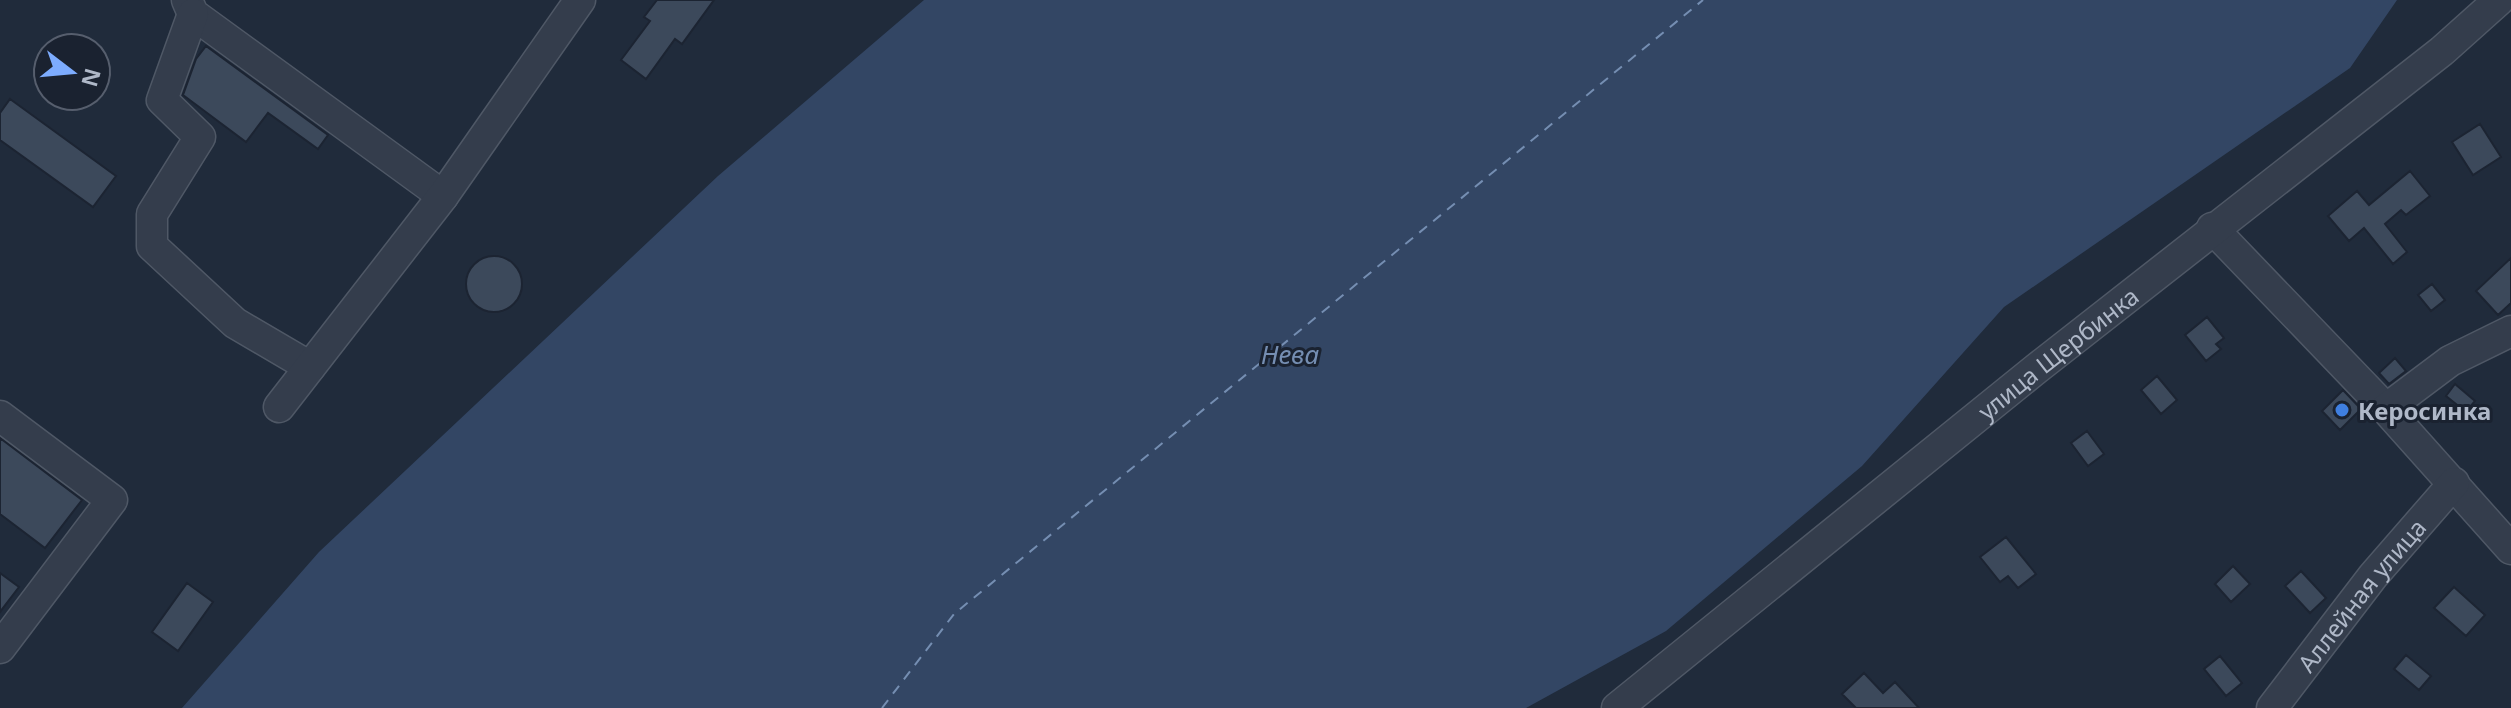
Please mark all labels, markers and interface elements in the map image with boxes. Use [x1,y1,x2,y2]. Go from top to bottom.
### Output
north arrow [32,32,112,112]
text: N [75,65,109,91]
street label: улица Щербинка [1970,279,2145,427]
water label: Нева [1261,336,1319,372]
place label: Керосинка [2358,394,2491,427]
marker: Керосинка [2333,401,2351,419]
street label: Аллейная улица [2289,511,2433,678]

